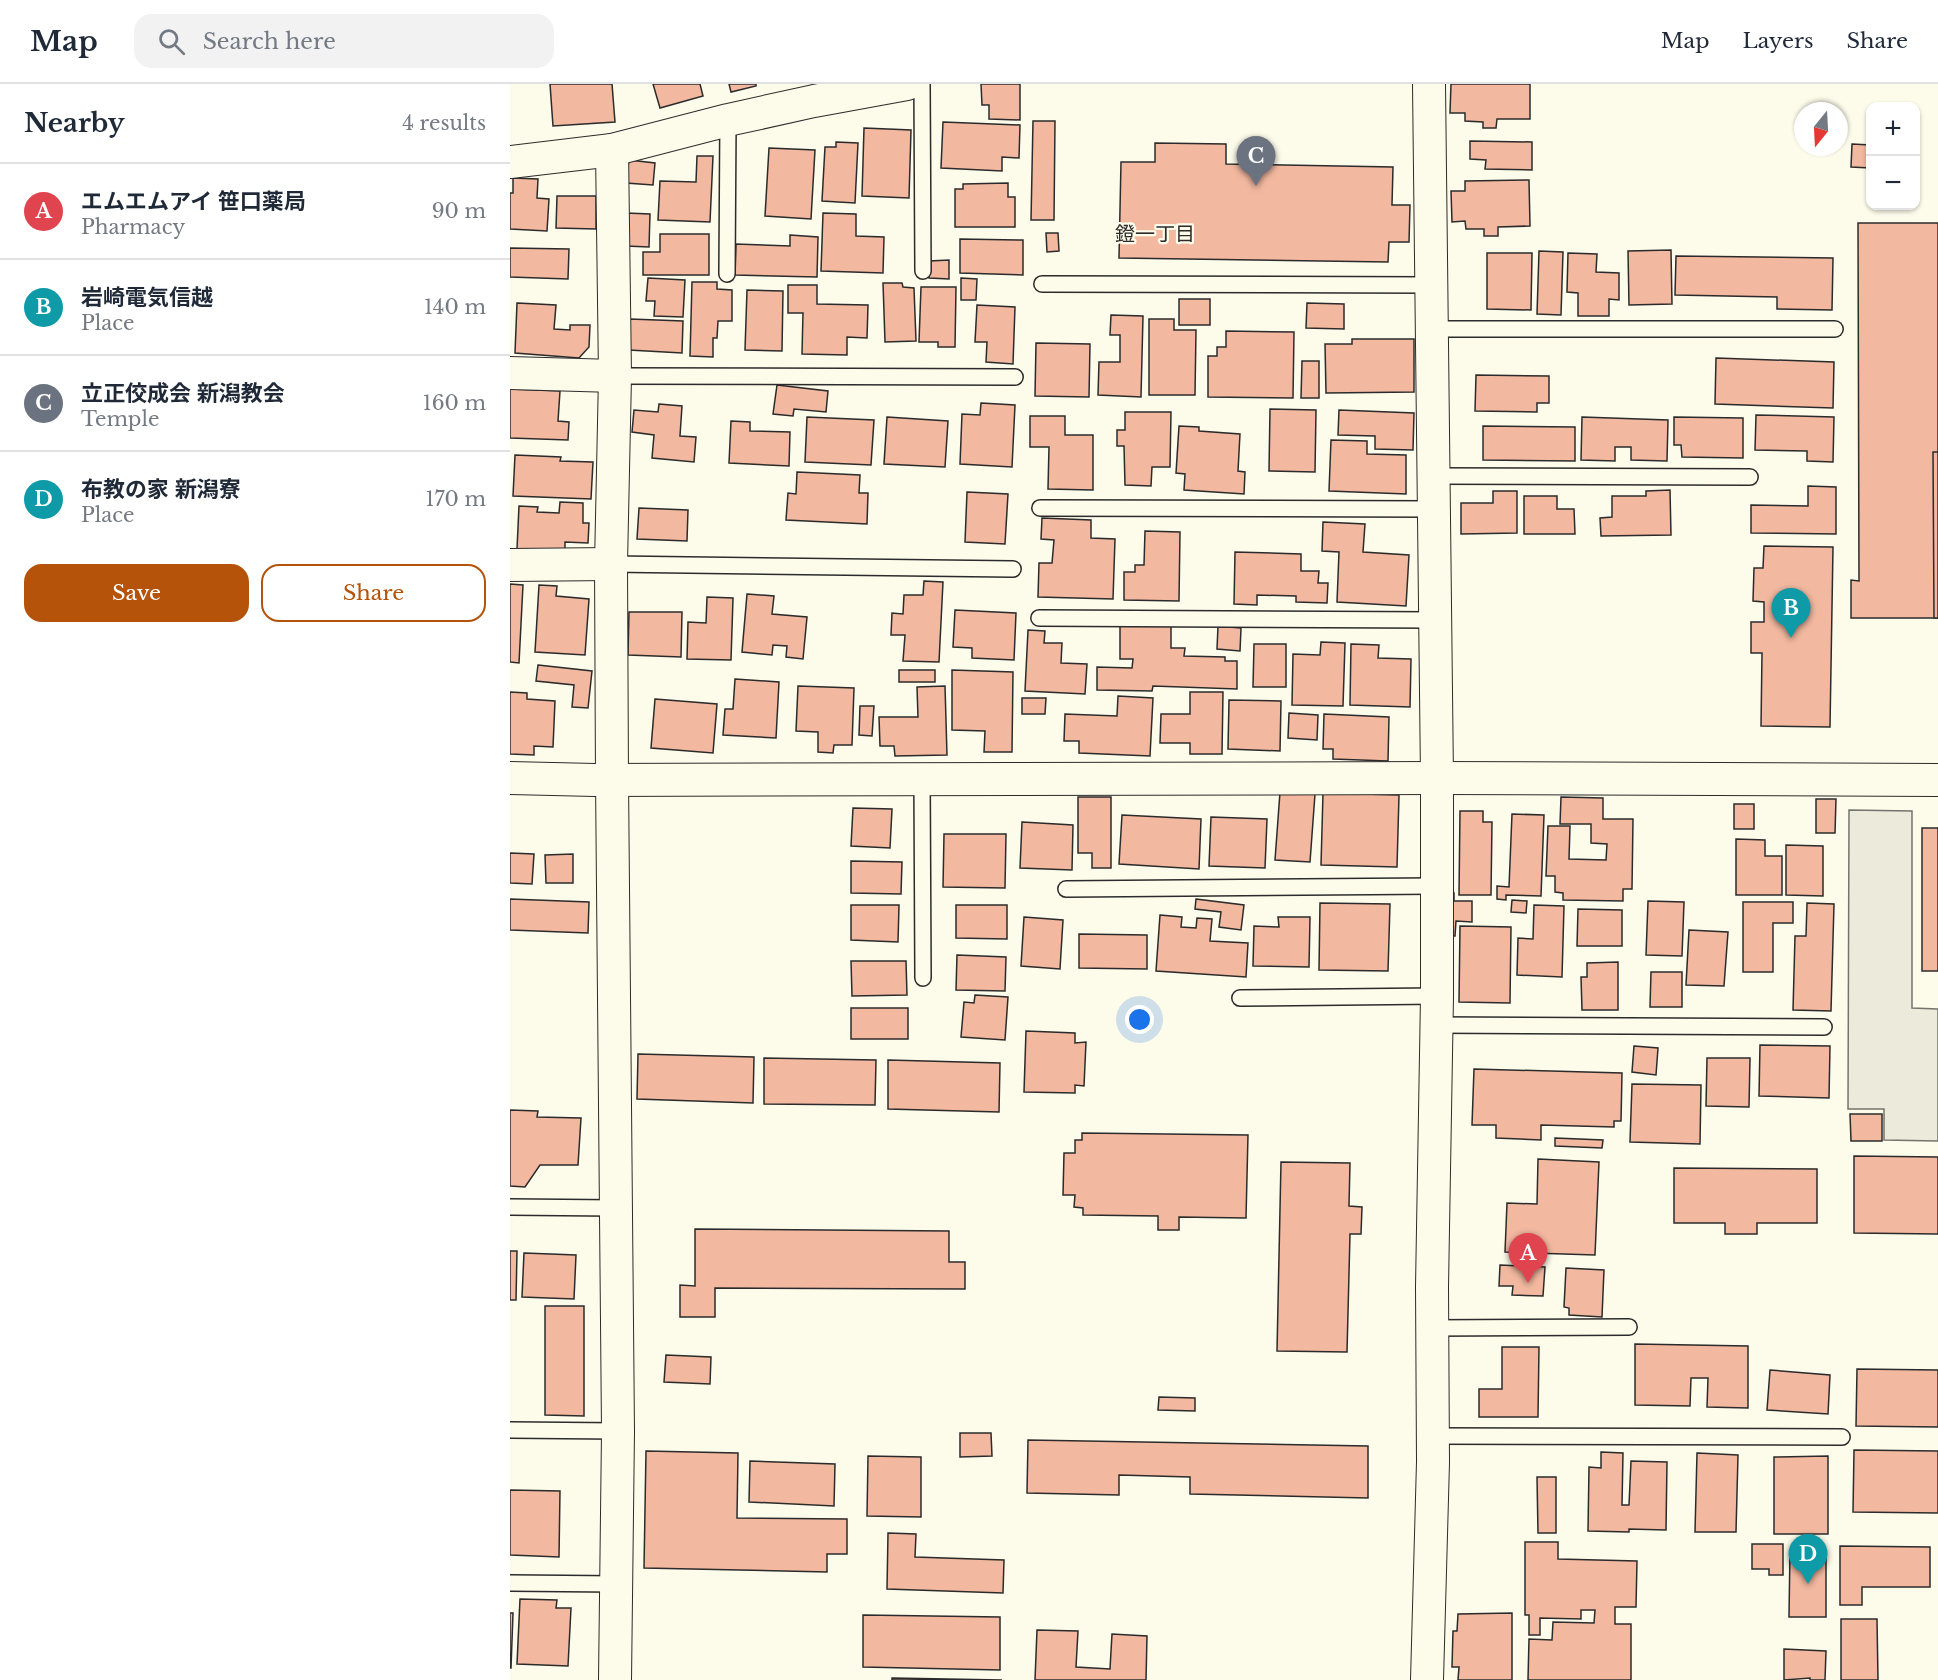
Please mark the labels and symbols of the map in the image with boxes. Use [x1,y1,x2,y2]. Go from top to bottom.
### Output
north arrow [1794,102,1848,156]
pin: C [1236,136,1276,186]
district label: 鐙一丁目 [1115,222,1195,246]
pin: B [1772,588,1810,638]
your location [1125,1005,1154,1034]
pin: A [1508,1234,1548,1283]
pin: D [1788,1534,1828,1584]

